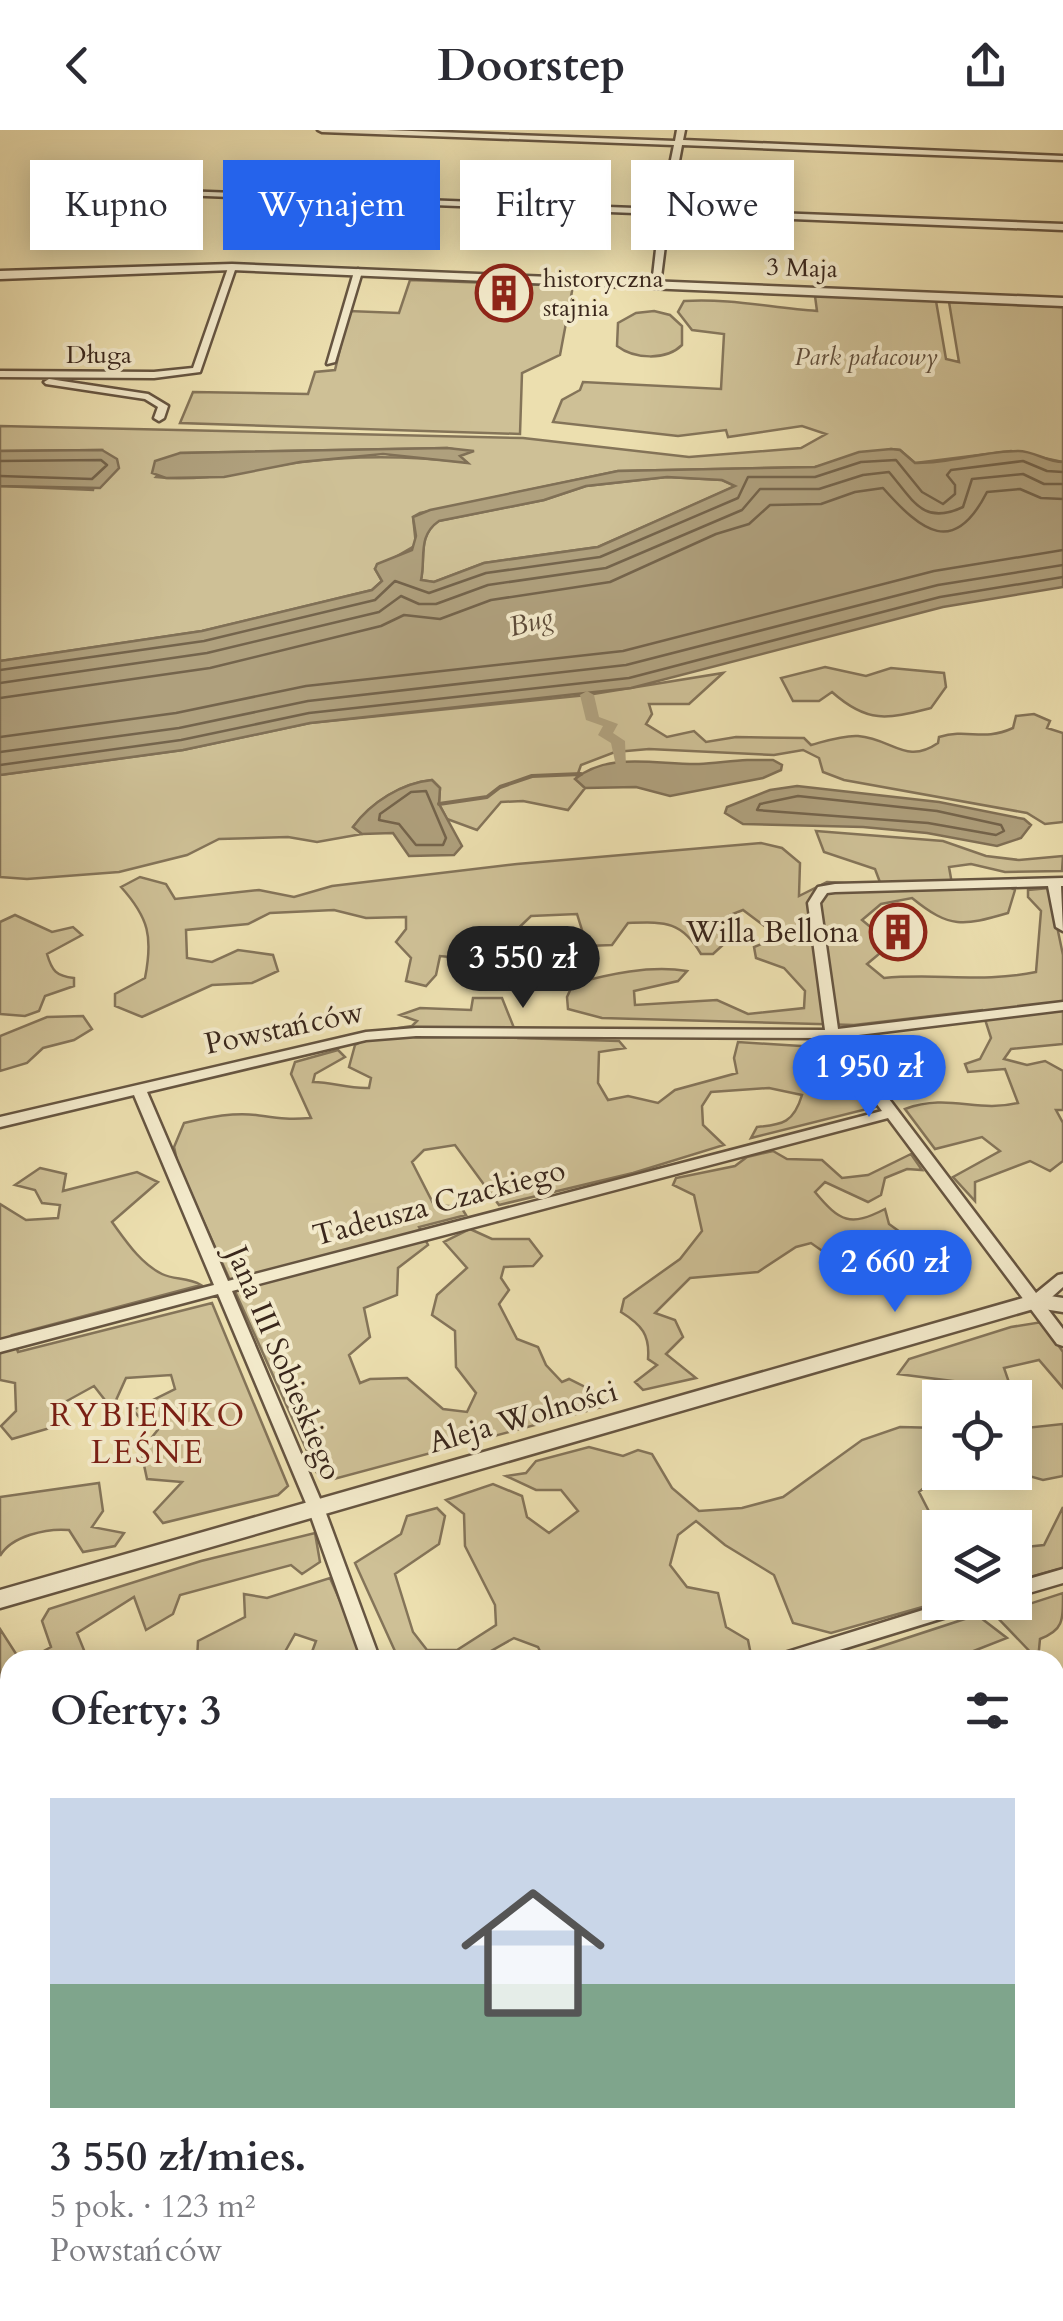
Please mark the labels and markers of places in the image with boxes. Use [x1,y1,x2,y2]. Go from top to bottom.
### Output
place label: historyczna stajnia [543,262,664,325]
building icon: historyczna stajnia [474,263,534,323]
building icon: Willa Bellona [868,902,928,962]
place label: Willa Bellona [685,912,859,953]
pin: 3 550 zł [420,926,626,1011]
pin: 1 950 zł [766,1035,972,1120]
pin: 2 660 zł [792,1230,998,1315]

